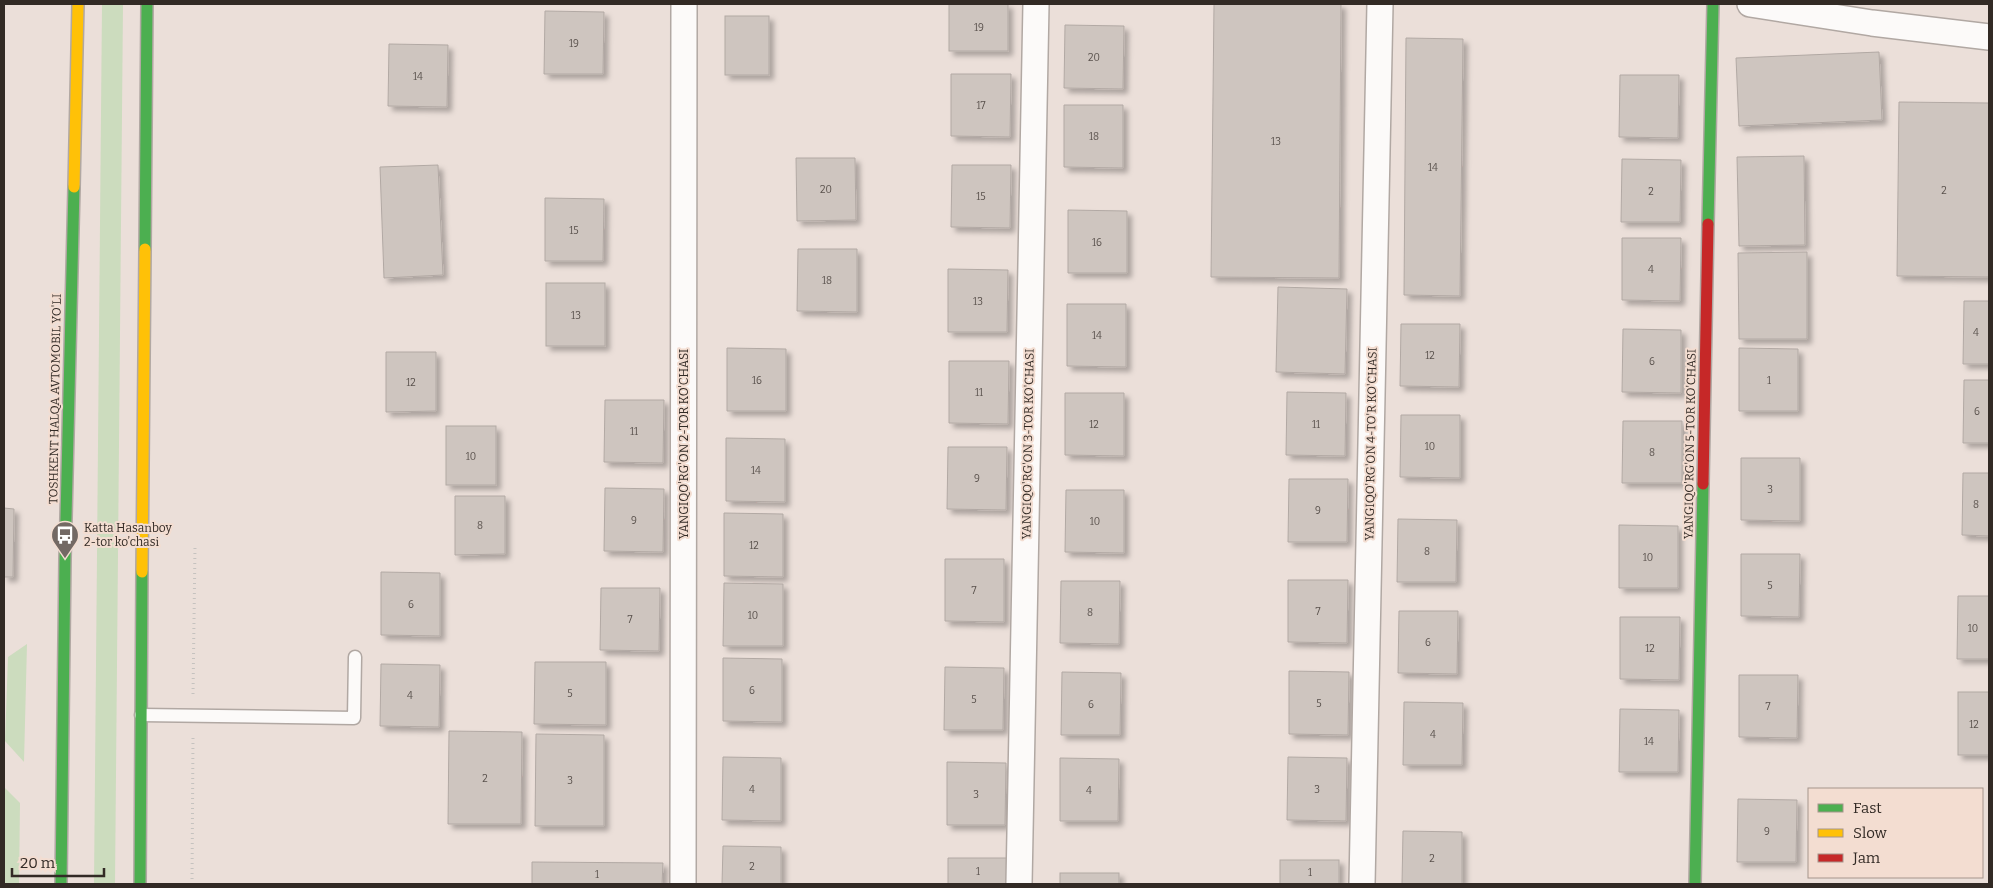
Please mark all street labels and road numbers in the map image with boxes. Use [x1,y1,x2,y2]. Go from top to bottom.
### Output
street label: TOSHKENT HALQA AVTOMOBIL YO'LI [46,294,64,504]
street label: YANGIQO'RG'ON 4-TO'R KO'CHASI [1362,347,1380,541]
street label: YANGIQO'RG'ON 2-TOR KO'CHASI [677,349,691,539]
street label: YANGIQO'RG'ON 3-TOR KO'CHASI [1019,349,1037,539]
street label: YANGIQO'RG'ON 5-TOR KO'CHASI [1681,349,1699,539]

